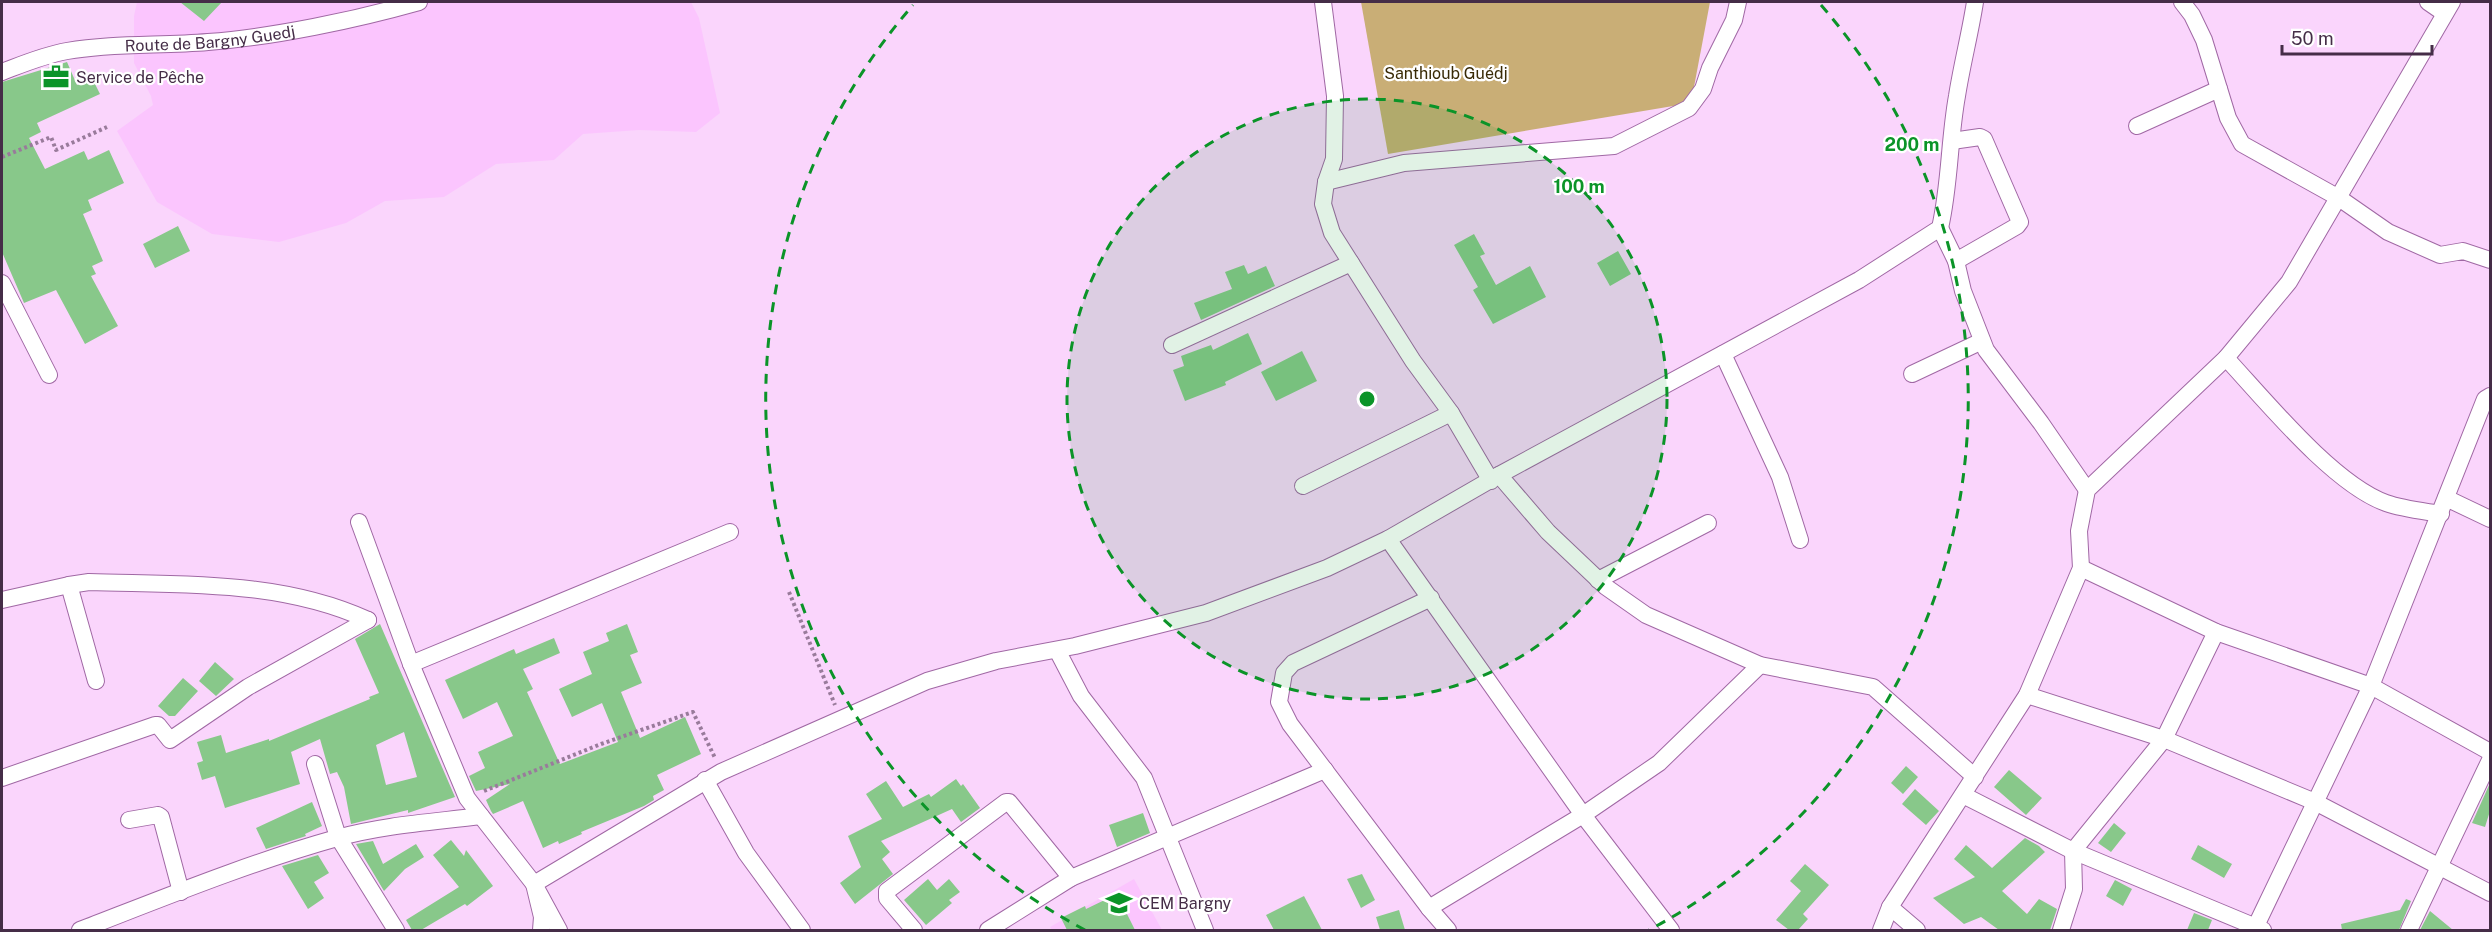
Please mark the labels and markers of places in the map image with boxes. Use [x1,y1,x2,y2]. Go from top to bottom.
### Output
office icon: Service de Pêche [41,62,71,92]
place label: Service de Pêche [76,68,204,87]
centre of rings [1357,389,1377,409]
school or university icon: CEM Bargny [1104,888,1134,918]
place label: CEM Bargny [1139,894,1232,913]

